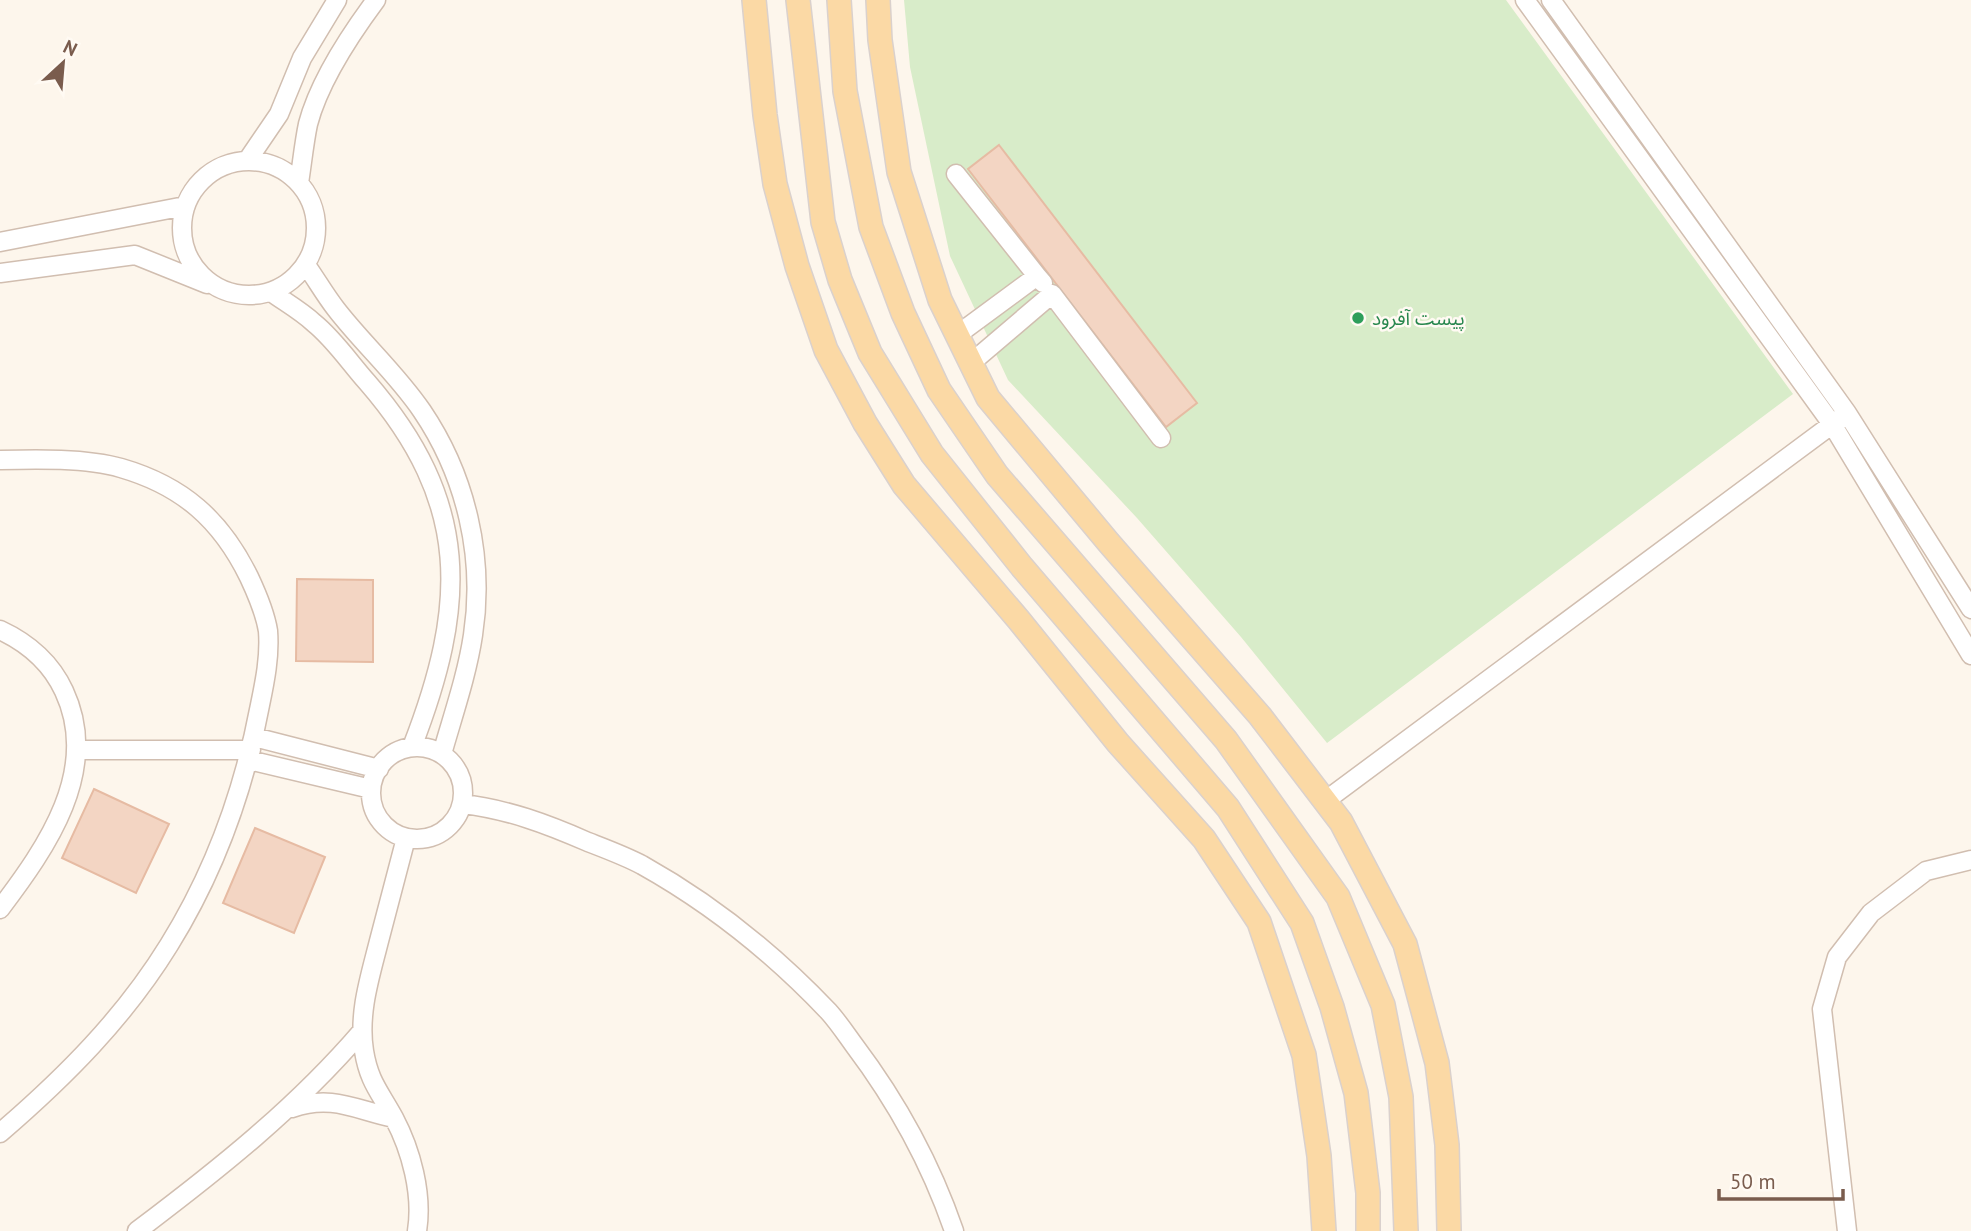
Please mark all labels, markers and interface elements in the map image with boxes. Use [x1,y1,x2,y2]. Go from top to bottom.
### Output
north arrow [28,28,98,98]
text: N [60,34,81,61]
place label: پیست آفرود [1372,306,1465,331]
marker: پیست آفرود [1350,310,1366,326]
scale bar [1719,1158,1843,1202]
text: 50 m [1730,1168,1776,1195]

